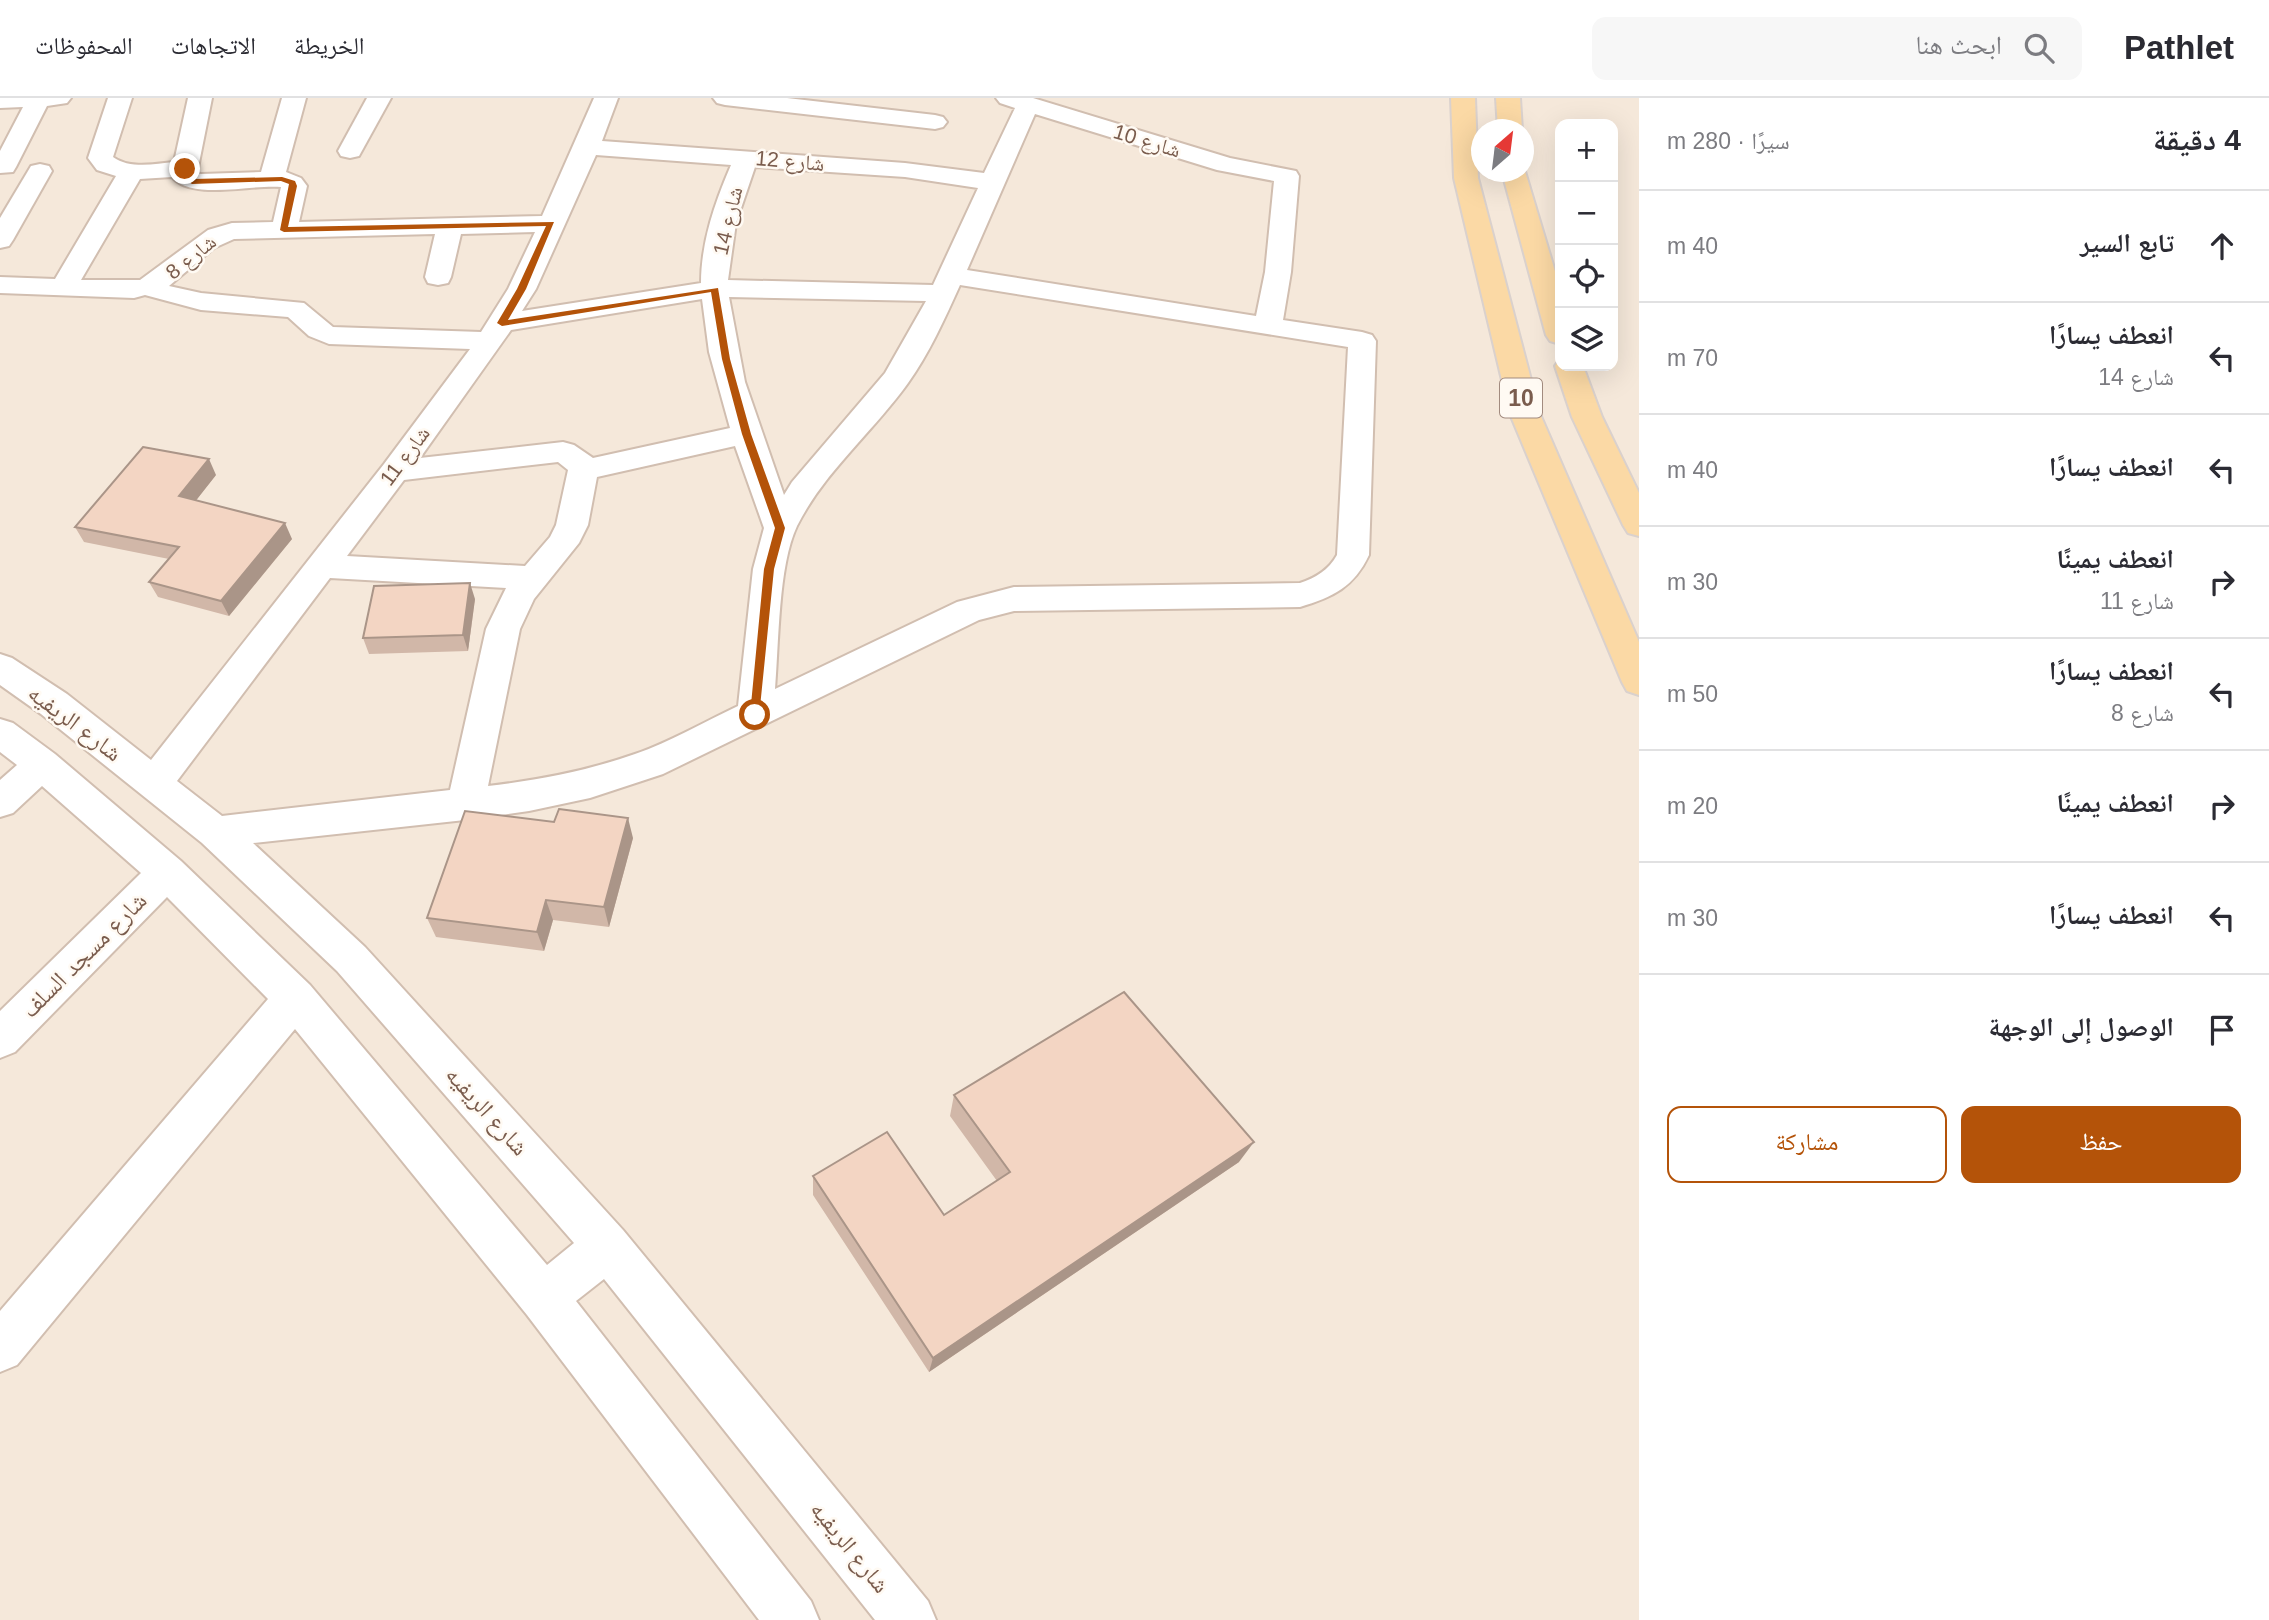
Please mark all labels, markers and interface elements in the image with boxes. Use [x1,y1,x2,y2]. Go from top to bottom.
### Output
search box [1592,17,2082,80]
icon: search [2020,29,2058,67]
text: Pathlet [2124,29,2234,66]
text: ابحث هنا [1915,30,2002,60]
text: المحفوظات [35,32,133,59]
text: الاتجاهات [171,32,256,59]
text: الخريطة [294,32,365,59]
street label: شارع 10 [1110,119,1184,164]
north arrow [1471,119,1534,182]
map controls [1555,119,1618,371]
button: + [1555,119,1618,182]
text: 4 دقيقة [2153,123,2241,156]
text: سيرًا · 280 m [1667,128,1790,154]
street label: شارع 12 [754,146,825,177]
route end [169,153,200,184]
button: − [1555,182,1618,245]
street label: شارع 14 [709,185,748,258]
icon: ahead [2203,227,2241,265]
text: تابع السير [2080,228,2174,258]
street label: شارع 8 [161,230,222,285]
text: 40 m [1667,233,1718,259]
button: locate [1555,245,1618,308]
button: layers [1555,308,1618,371]
text: انعطف يسارًا [2049,320,2174,350]
icon: left [2203,339,2241,377]
text: 70 m [1667,345,1718,371]
text: شارع 14 [2098,364,2174,390]
road number: 10 [1500,378,1542,418]
street label: شارع 11 [375,422,436,491]
icon: left [2203,451,2241,489]
text: انعطف يسارًا [2049,452,2174,482]
text: 40 m [1667,457,1718,483]
text: انعطف يمينًا [2057,544,2174,574]
icon: right [2203,563,2241,601]
text: 30 m [1667,569,1718,595]
text: شارع 11 [2100,588,2174,614]
text: انعطف يسارًا [2049,656,2174,686]
icon: left [2203,675,2241,713]
street label: شارع الريفيه [22,679,127,768]
text: 50 m [1667,681,1718,707]
route start [739,699,770,730]
text: شارع 8 [2111,700,2174,726]
icon: right [2203,787,2241,825]
text: انعطف يمينًا [2057,788,2174,818]
text: 20 m [1667,793,1718,819]
street label: شارع مسجد السلف [16,887,153,1024]
icon: left [2203,899,2241,937]
text: انعطف يسارًا [2049,900,2174,930]
text: 30 m [1667,905,1718,931]
icon: arrive [2203,1011,2241,1049]
text: الوصول إلى الوجهة [1989,1012,2174,1042]
street label: شارع الريفيه [439,1061,534,1162]
button: مشاركة [1667,1106,1947,1183]
button: حفظ [1961,1106,2241,1183]
street label: شارع الريفيه [804,1496,895,1599]

